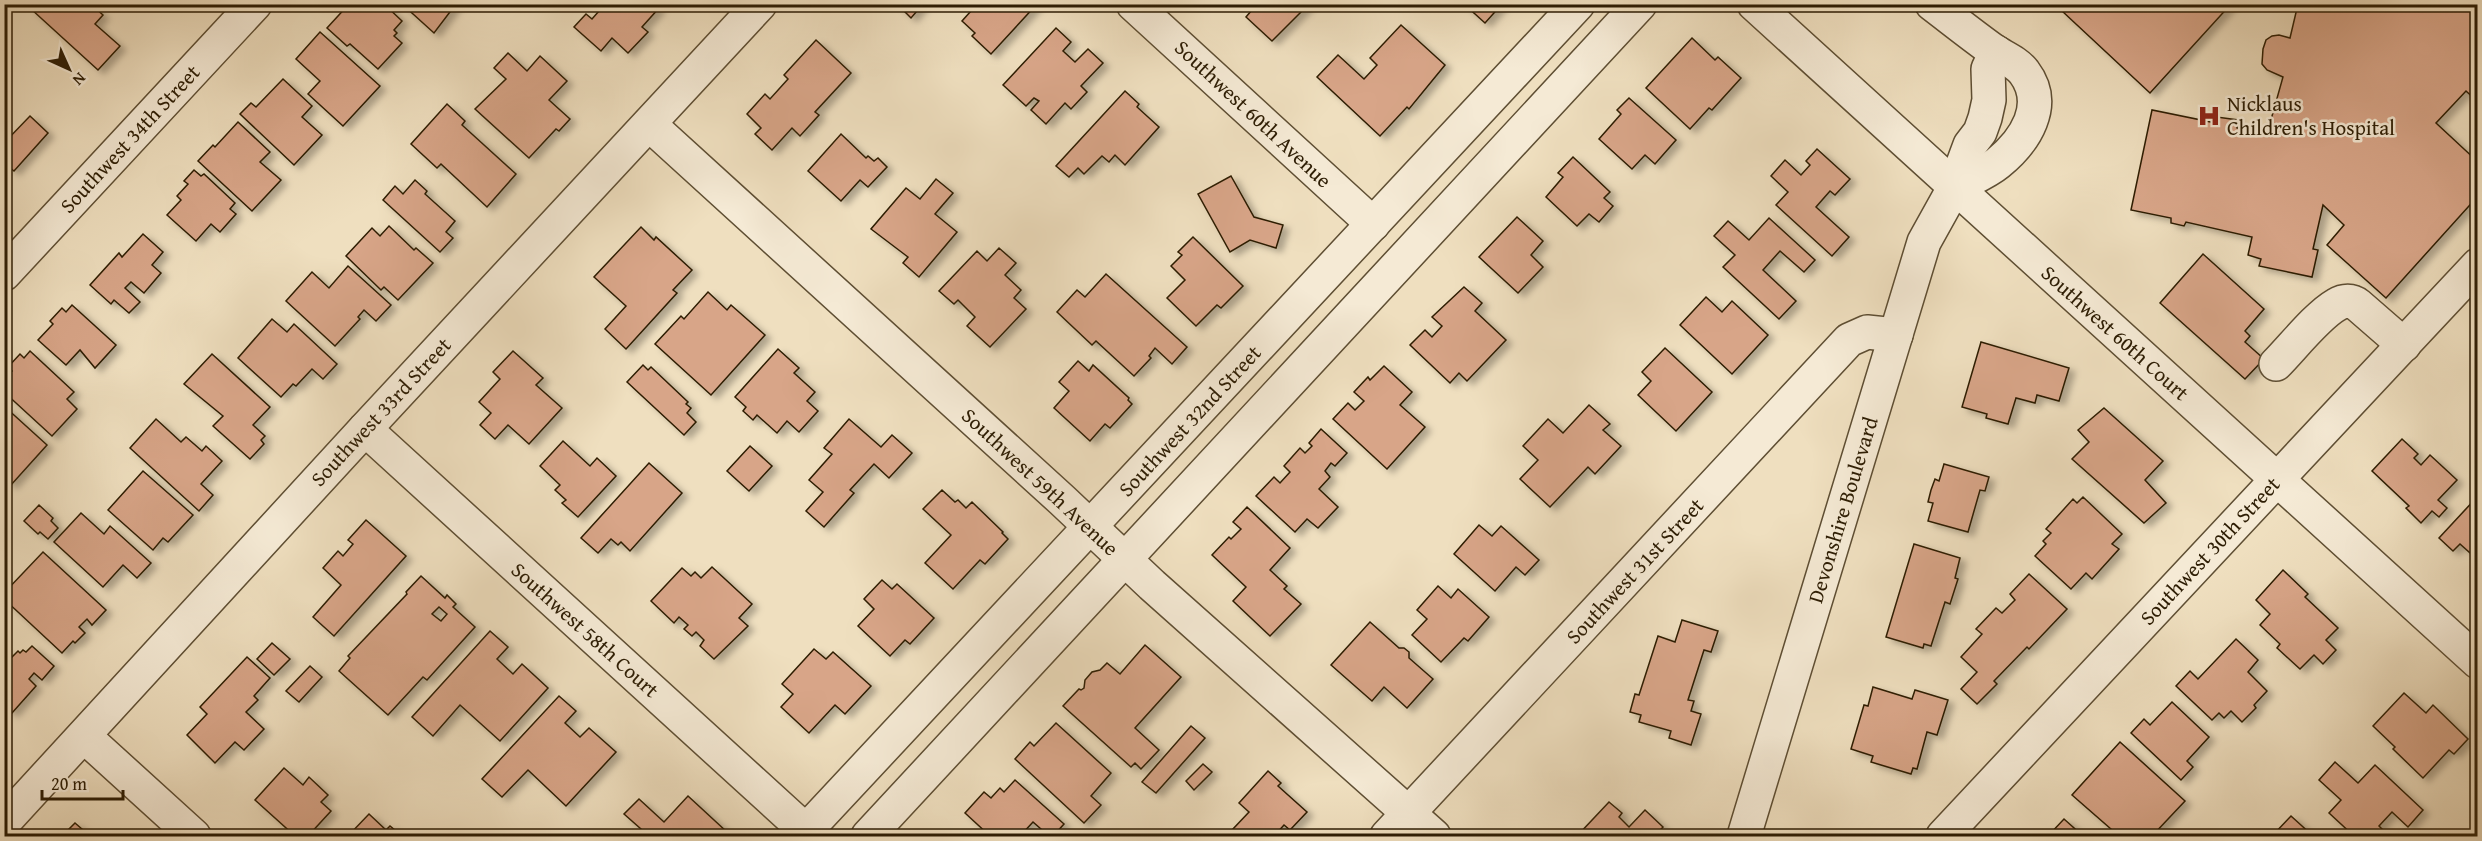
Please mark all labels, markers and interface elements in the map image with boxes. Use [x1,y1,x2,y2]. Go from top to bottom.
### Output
street label: Southwest 60th Avenue [1168,32,1339,195]
north arrow [39,39,99,99]
street label: Southwest 34th Street [52,57,207,220]
text: N [67,67,92,92]
place label: Nicklaus Children's Hospital [2227,88,2395,143]
hospital icon: Nicklaus Children's Hospital [2196,103,2222,129]
street label: Southwest 60th Court [2034,258,2197,408]
street label: Southwest 33rd Street [303,330,458,493]
street label: Southwest 32nd Street [1111,338,1269,503]
street label: Southwest 59th Avenue [955,400,1126,563]
street label: Devonshire Boulevard [1799,412,1886,607]
street label: Southwest 30th Street [2132,469,2287,632]
street label: Southwest 31st Street [1559,490,1711,651]
street label: Southwest 58th Court [504,555,667,705]
scale bar [42,763,123,801]
text: 20 m [51,770,87,797]

